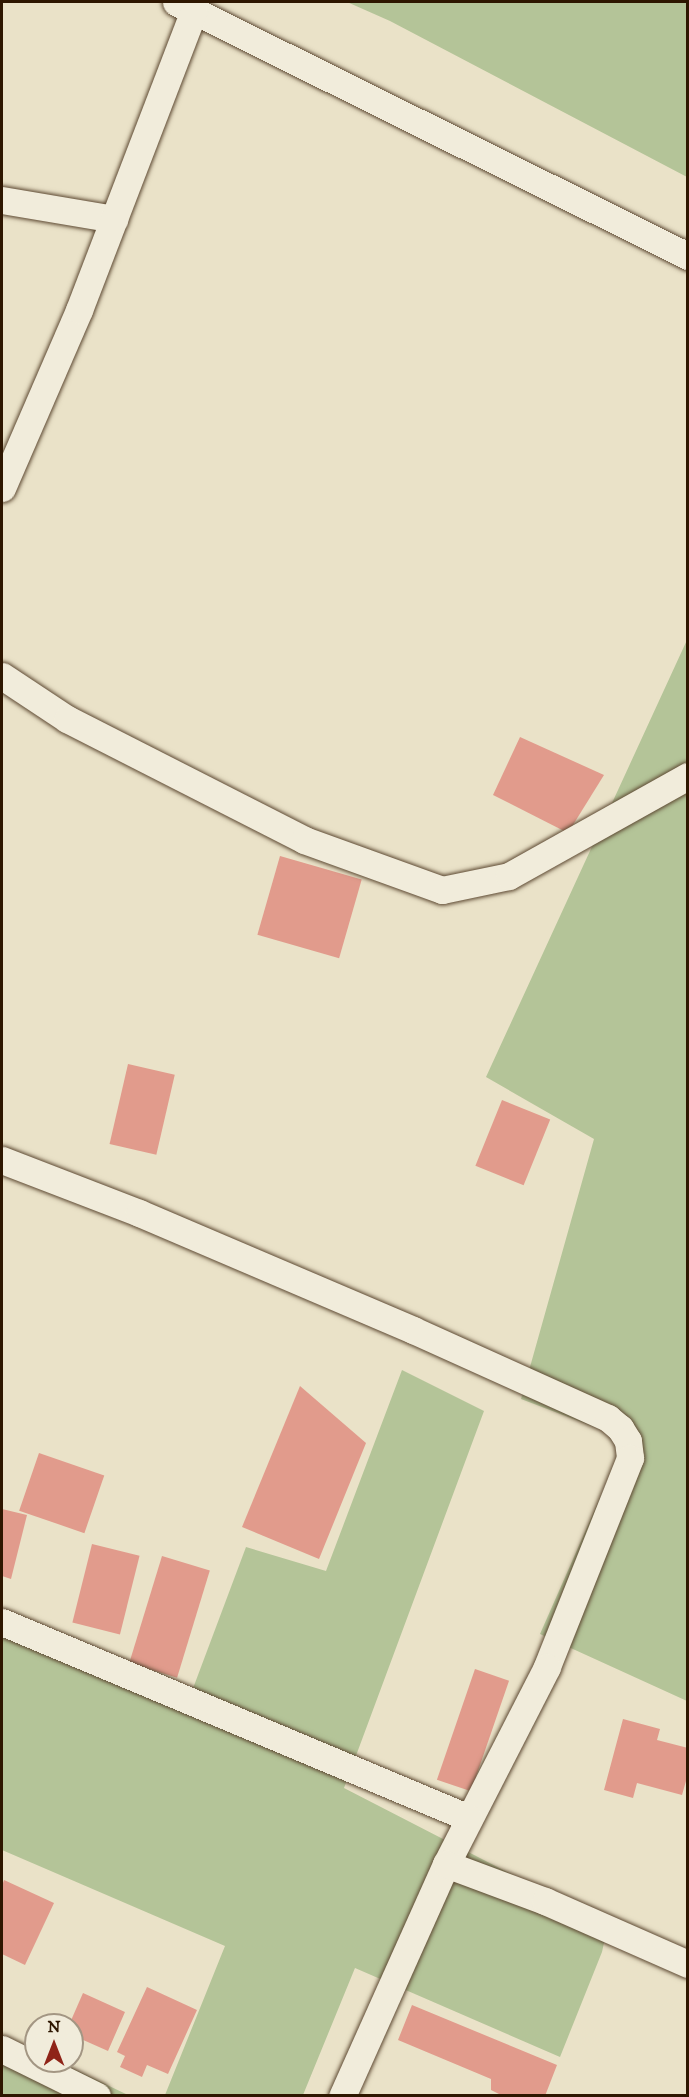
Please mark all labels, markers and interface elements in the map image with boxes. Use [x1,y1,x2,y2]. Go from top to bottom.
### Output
north arrow [24,2013,84,2073]
text: N [47,2017,61,2037]

